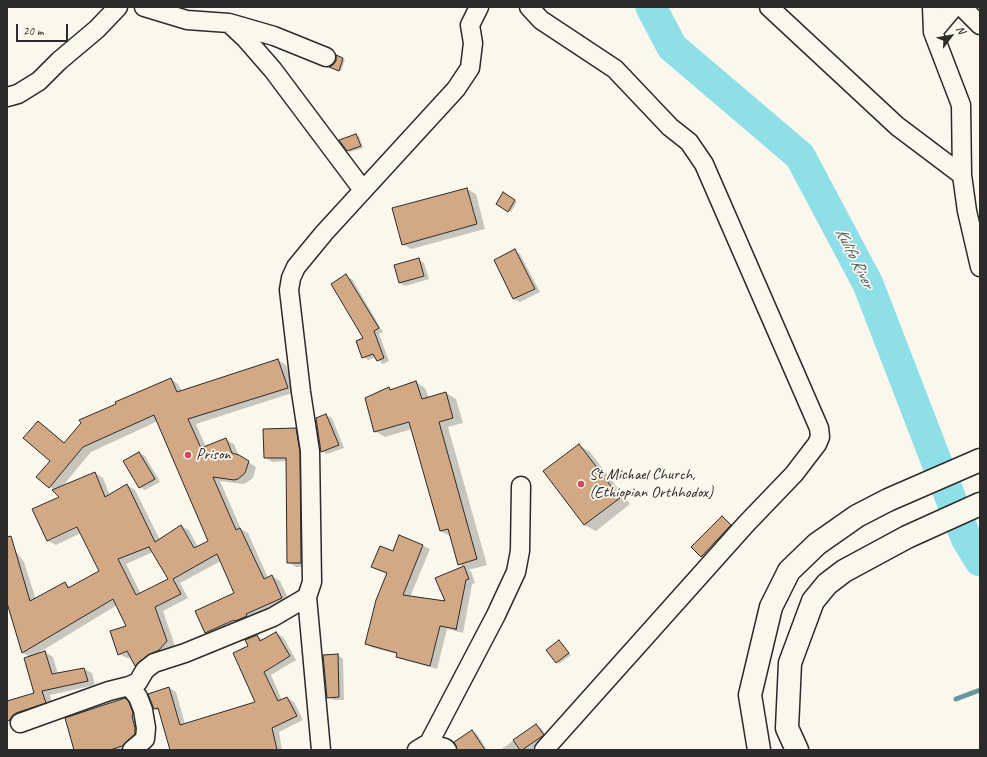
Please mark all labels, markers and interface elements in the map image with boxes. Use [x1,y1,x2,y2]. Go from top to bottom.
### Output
scale bar [18,16,70,42]
north arrow [931,16,971,56]
text: 20 m [23,23,43,39]
text: N [953,23,969,36]
water label: Kulifo River [830,225,878,291]
place label: Prison [196,445,231,465]
marker: Prison [183,450,193,460]
place label: St Michael Church, (Ethiopian Orthhodox) [589,465,713,503]
marker: St Michael Church, (Ethiopian Orthhodox) [576,479,586,489]

